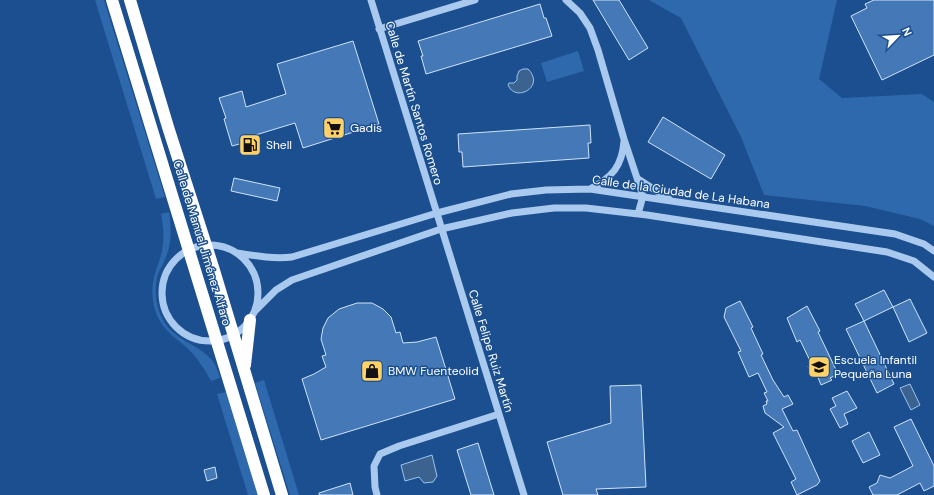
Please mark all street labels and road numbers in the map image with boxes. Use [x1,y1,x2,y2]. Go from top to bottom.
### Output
street label: Calle de Martín Santos Romero [381,19,447,187]
street label: Calle de Manuel Jiménez Alfaro [169,158,235,328]
street label: Calle de la Ciudad de La Habana [591,172,771,212]
street label: Calle Felipe Ruiz Martín [465,288,517,414]

